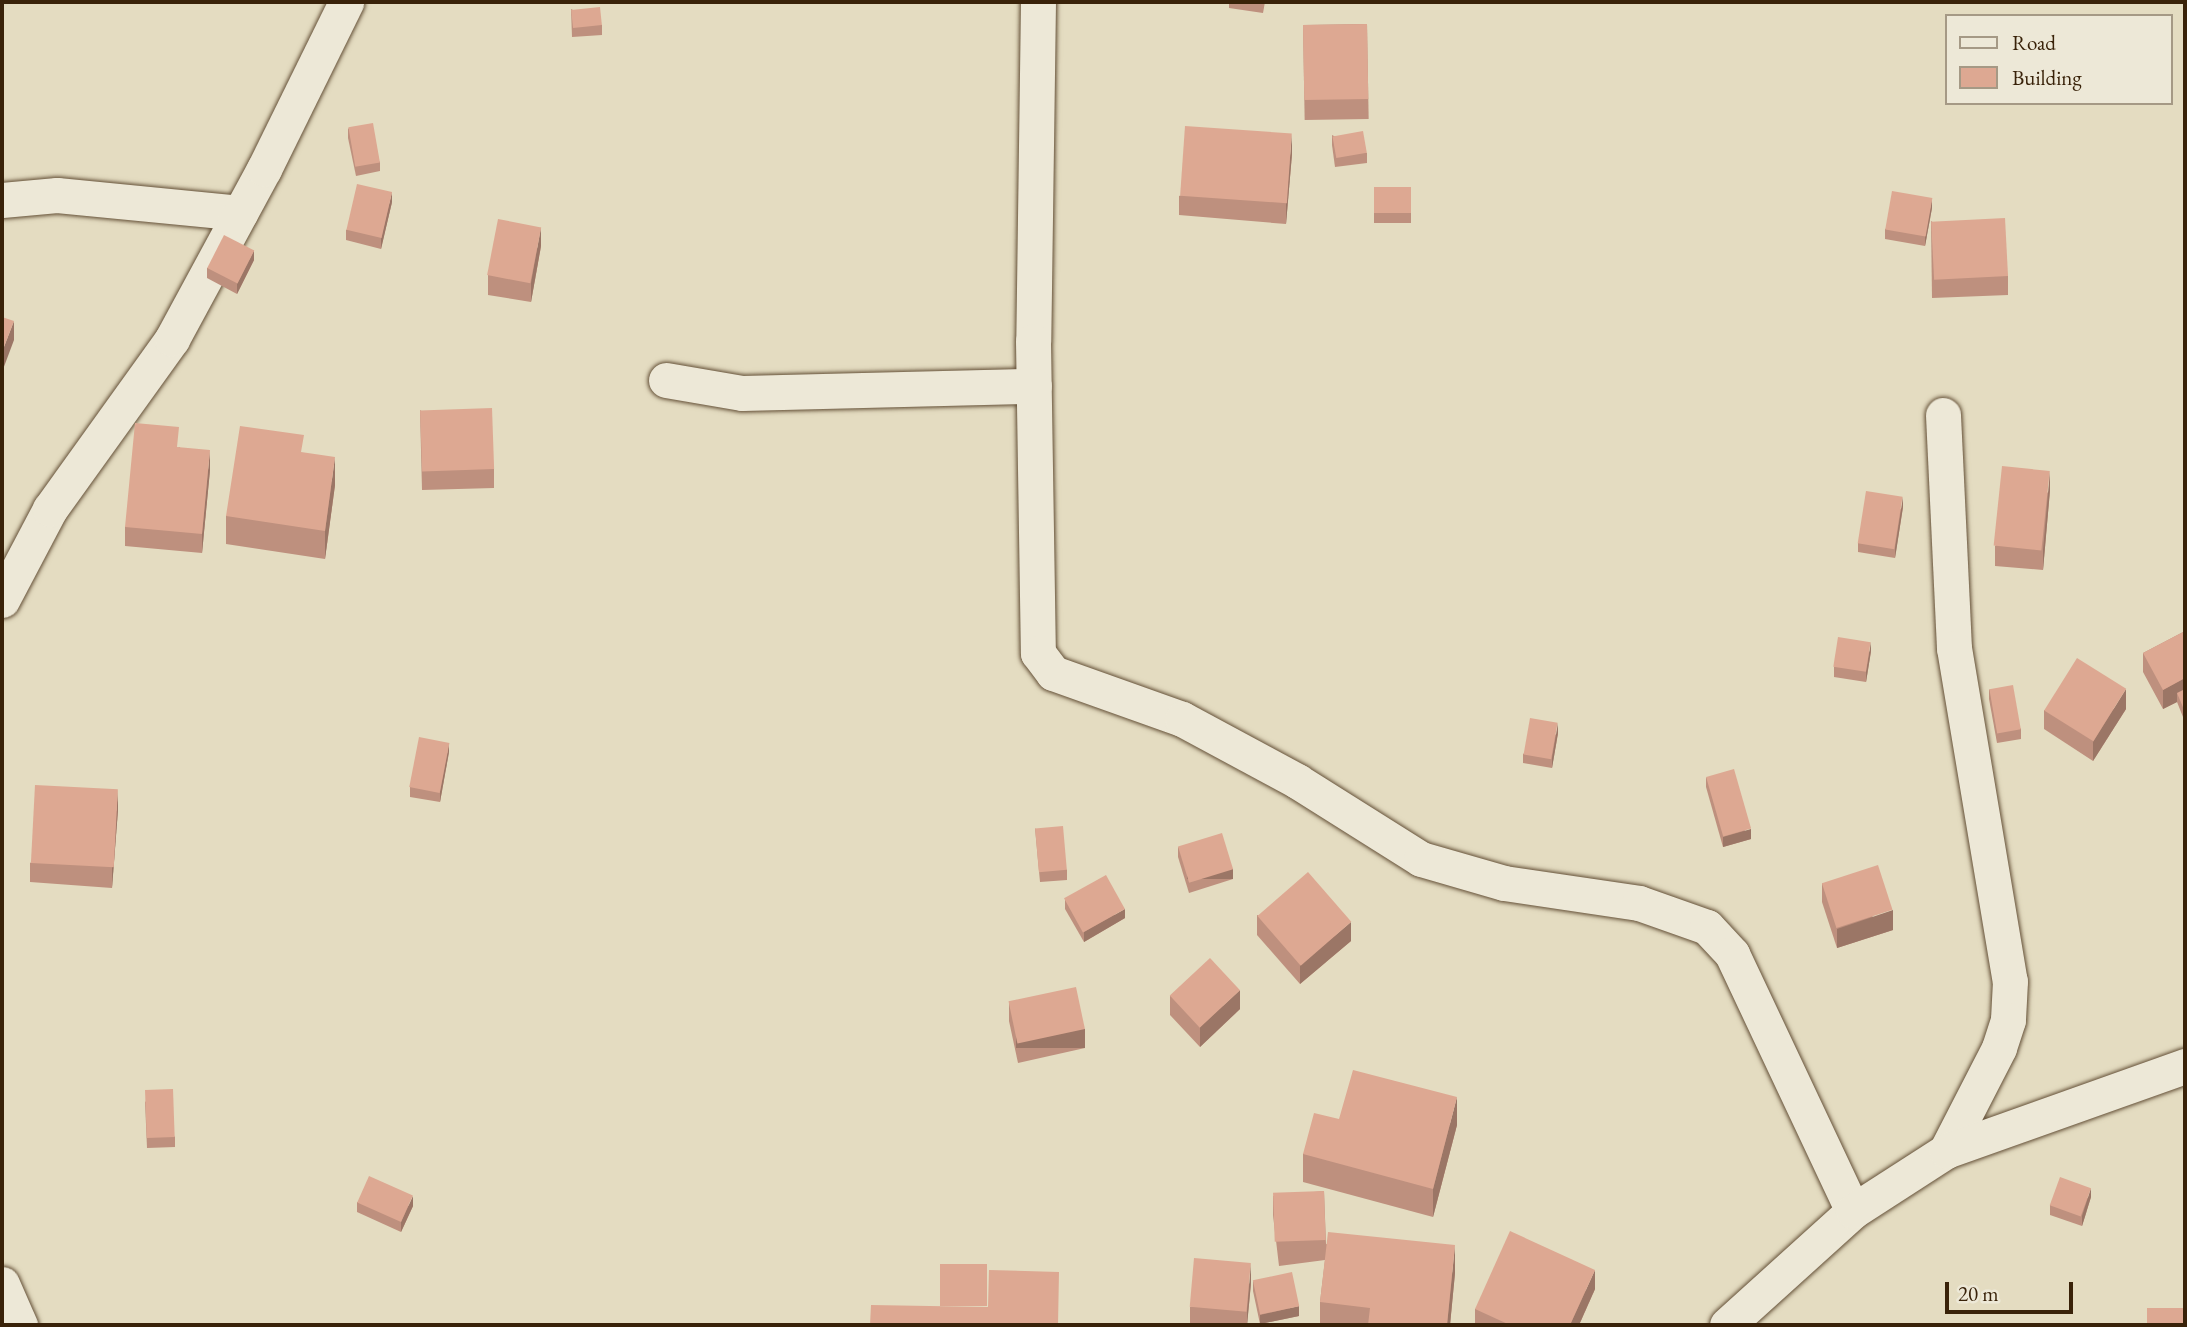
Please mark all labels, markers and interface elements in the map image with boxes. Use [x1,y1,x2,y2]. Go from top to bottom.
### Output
legend [1946,14,2173,105]
text: Road [2012,29,2056,56]
text: Building [2012,64,2082,91]
scale bar [1949,1268,2077,1312]
text: 20 m [1958,1280,1999,1307]

